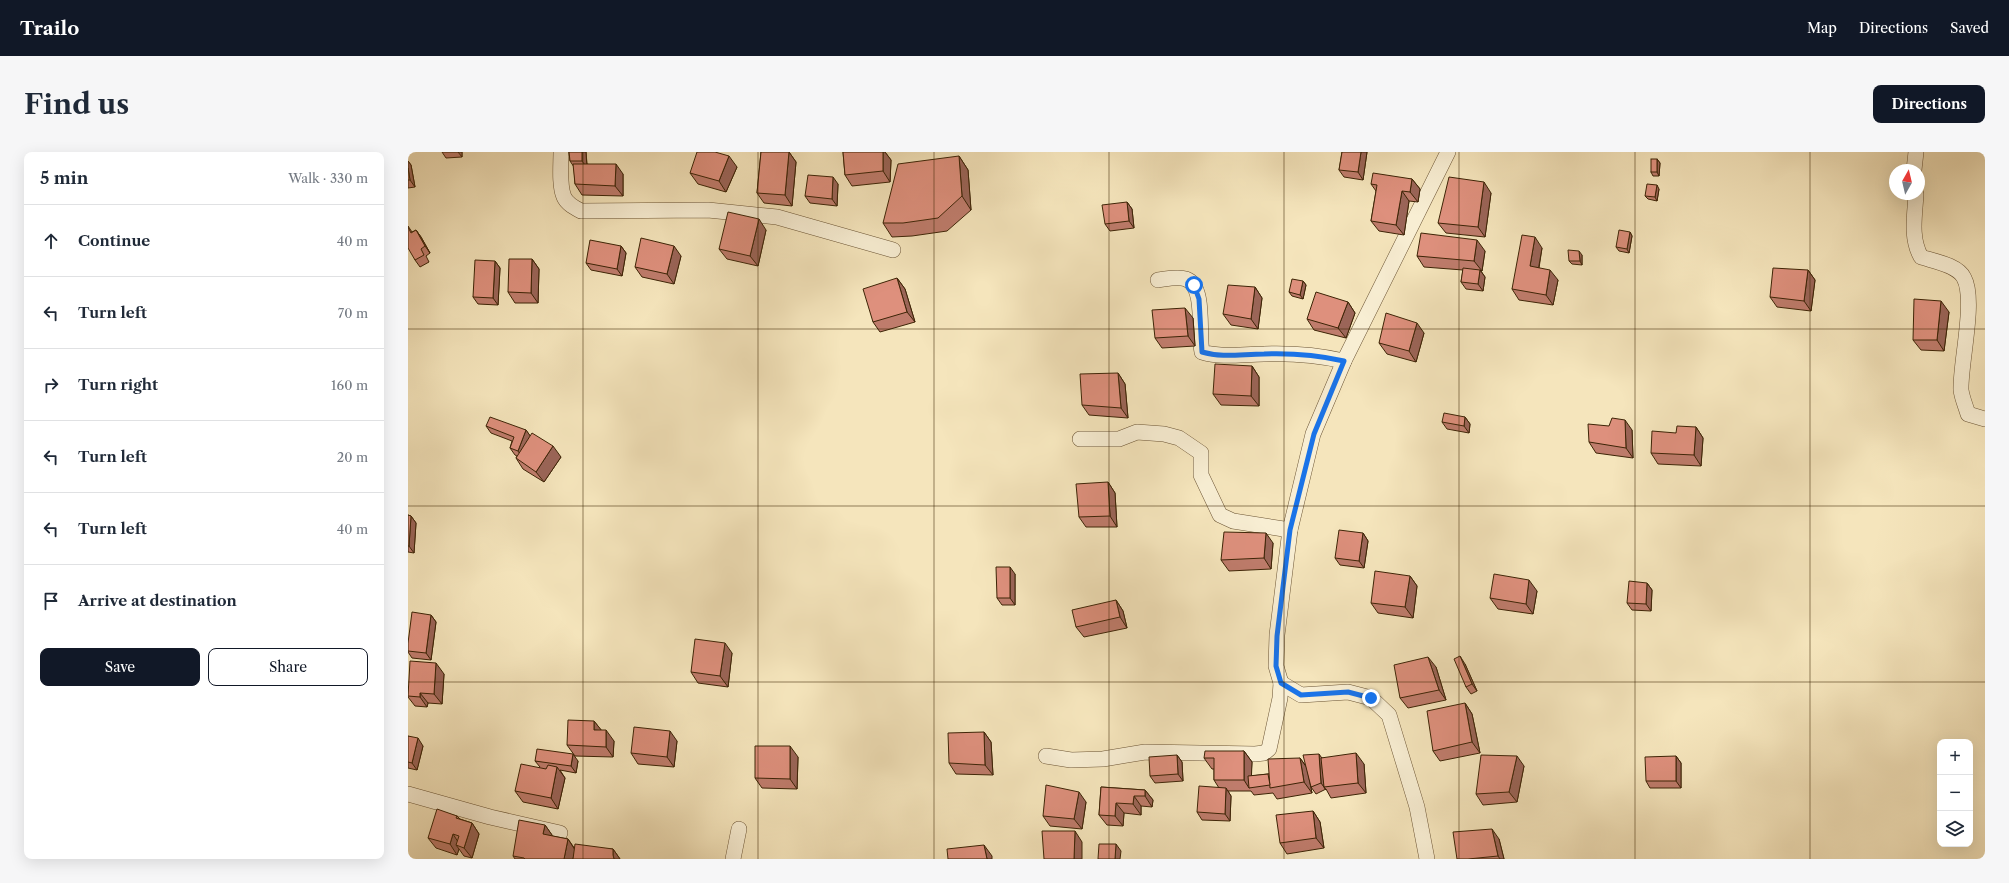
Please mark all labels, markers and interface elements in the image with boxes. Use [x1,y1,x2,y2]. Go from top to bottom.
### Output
text: Trailo [20,17,79,40]
text: Map [1807,19,1837,37]
text: Directions [1859,19,1928,37]
text: Saved [1950,19,1989,37]
button: Directions [1873,85,1985,123]
text: Find us [24,87,129,121]
north arrow [1889,164,1925,200]
text: 5 min [40,168,88,188]
text: Walk · 330 m [288,170,368,186]
icon: ahead [40,230,62,252]
text: Continue [78,231,150,250]
text: 40 m [337,233,368,249]
route start [1185,276,1203,294]
icon: left [40,302,62,324]
text: Turn left [78,303,147,322]
text: 70 m [338,305,368,321]
icon: right [40,374,62,396]
text: Turn right [78,375,158,394]
text: 160 m [331,377,368,393]
icon: left [40,446,62,468]
text: Turn left [78,447,147,466]
text: 20 m [337,449,368,465]
icon: left [40,518,62,540]
text: Turn left [78,519,147,538]
text: 40 m [337,521,368,537]
icon: arrive [40,590,62,612]
text: Arrive at destination [78,591,237,610]
button: Save [40,648,200,686]
button: Share [208,648,368,686]
route end [1362,689,1380,707]
map controls [1937,739,1973,847]
button: + [1937,739,1973,775]
button: − [1937,775,1973,811]
button: layers [1937,811,1973,847]

